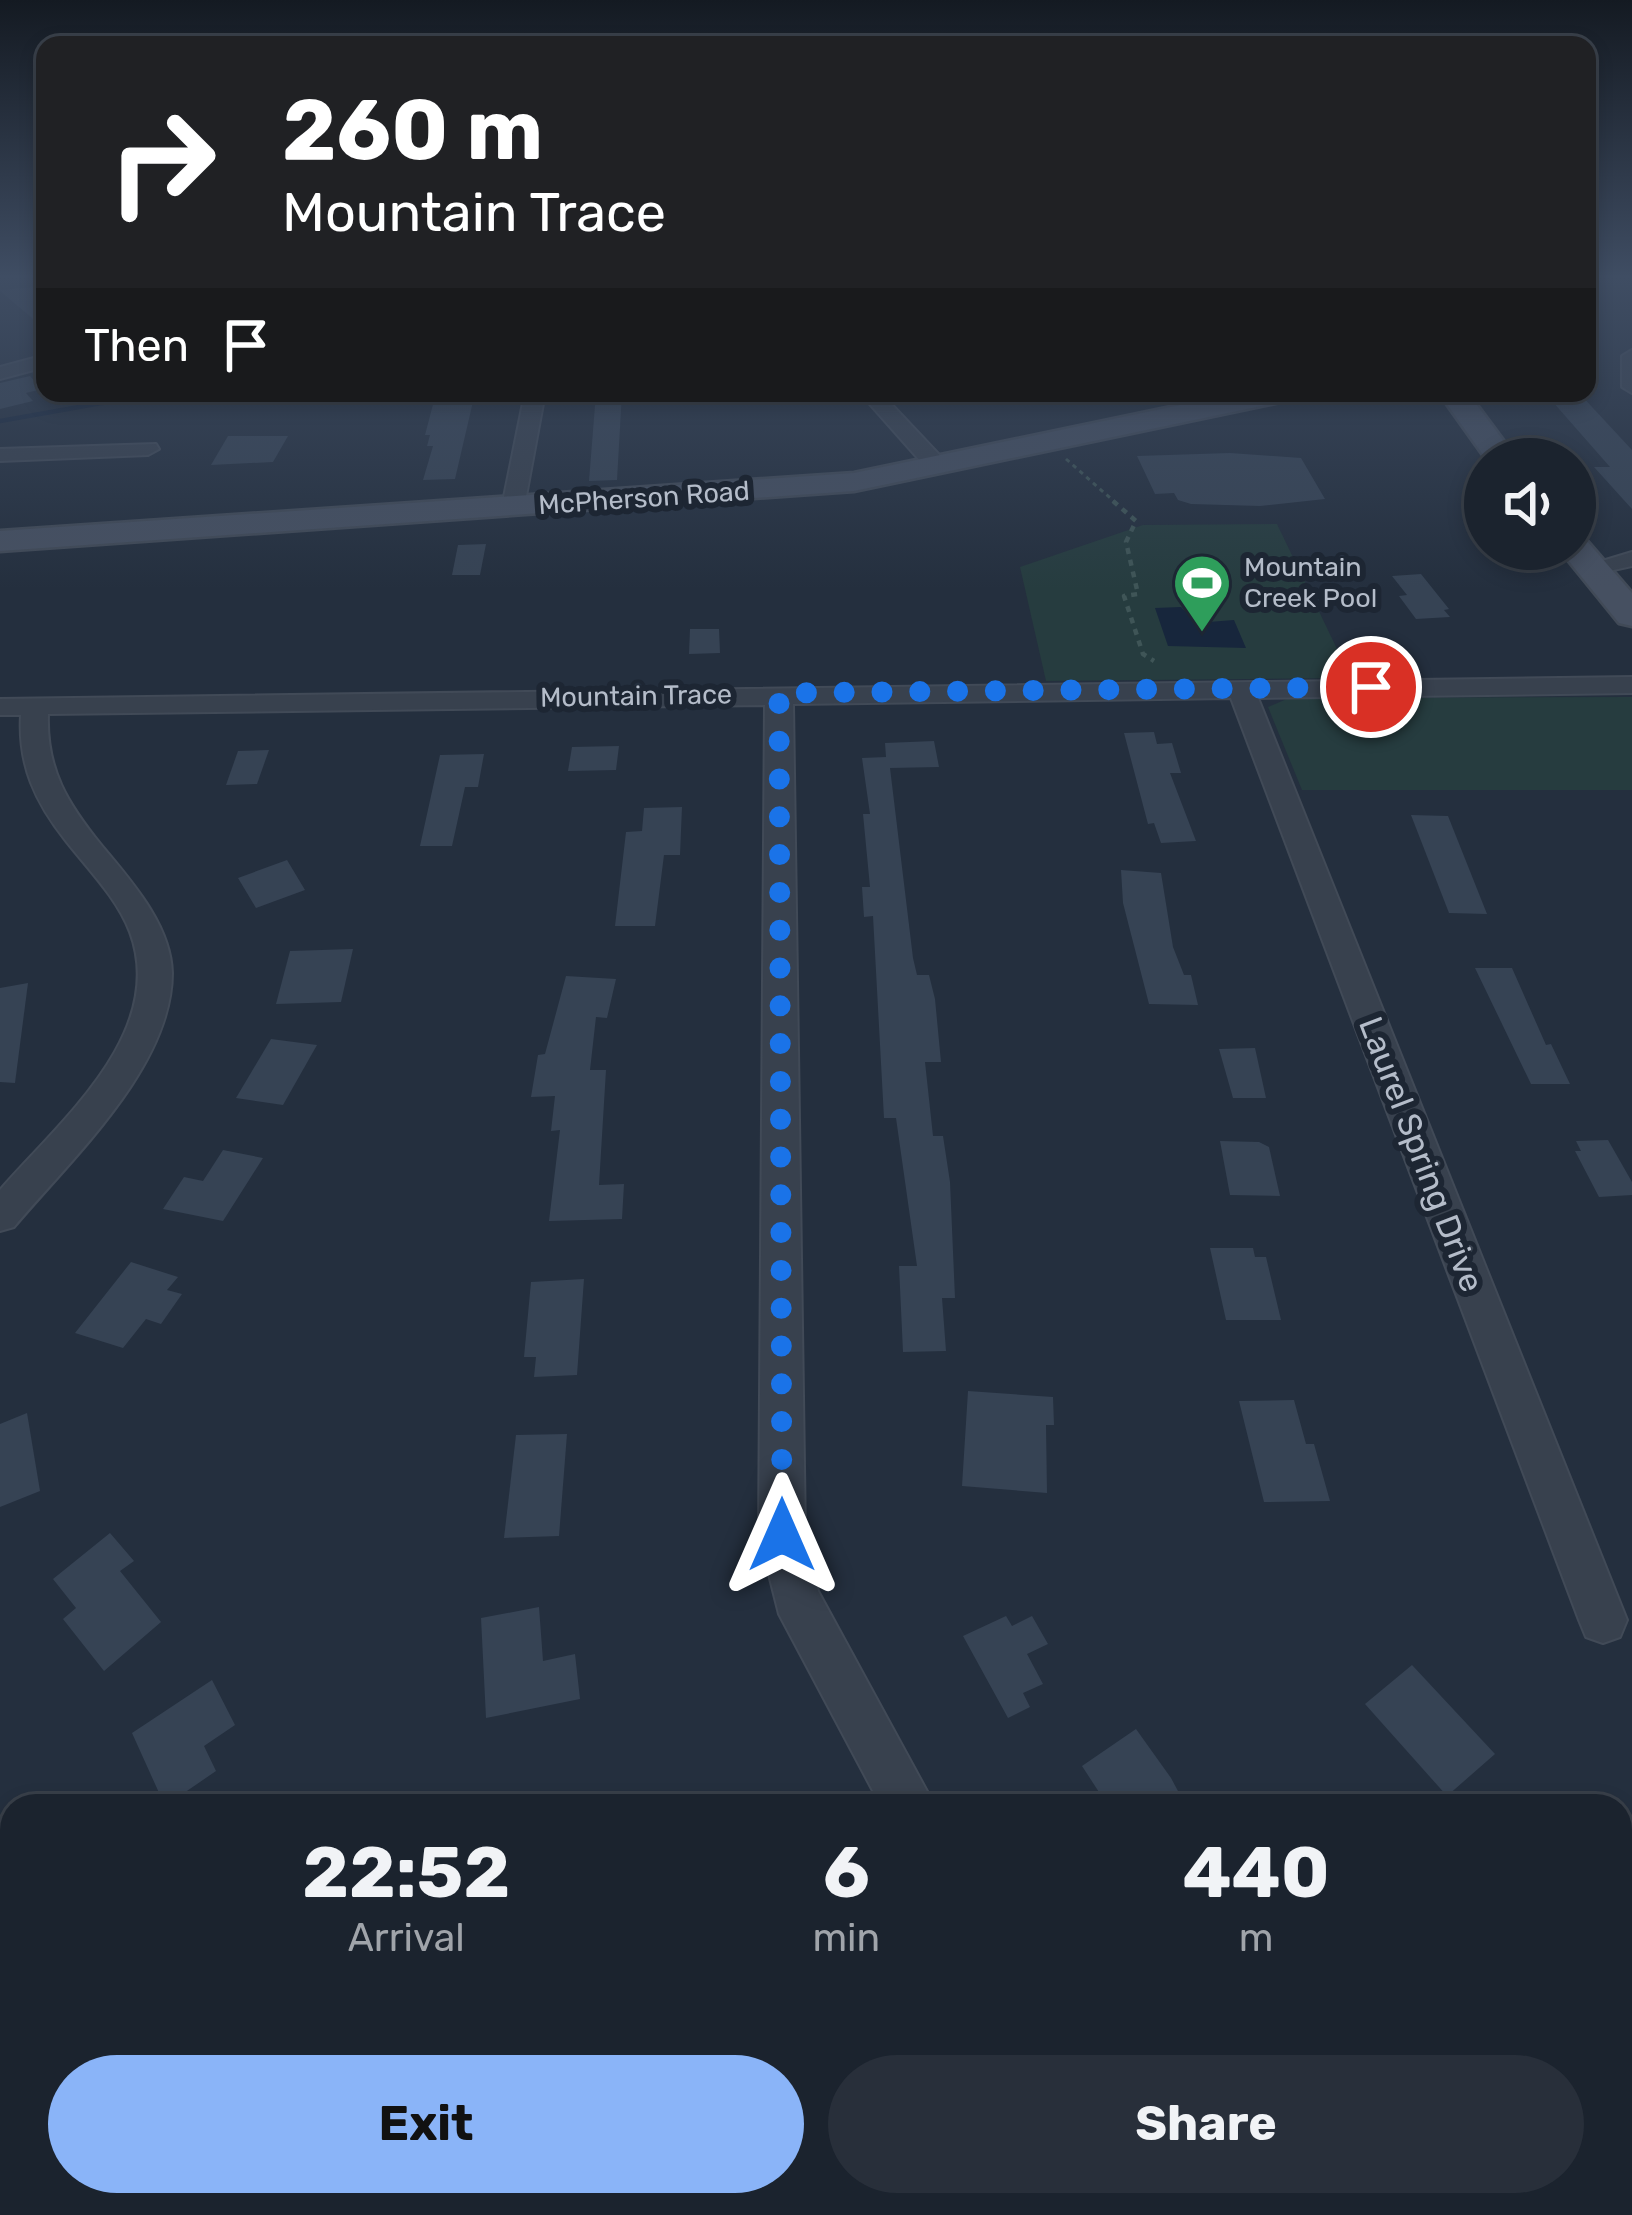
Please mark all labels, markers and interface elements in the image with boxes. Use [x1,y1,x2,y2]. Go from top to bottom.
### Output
text: 260 m [282,80,543,180]
icon: right [84,84,240,240]
text: Mountain Trace [282,181,666,245]
icon: arrive [213,312,279,378]
text: Then [84,319,189,372]
map controls [1464,438,1596,570]
button: sound [1464,438,1596,570]
street label: McPherson Road [537,475,751,521]
place label: Mountain Creek Pool [1244,551,1377,614]
sports icon: Mountain Creek Pool [1171,552,1233,634]
pin [1320,636,1422,738]
icon: arrive [1338,654,1404,720]
street label: Mountain Trace [540,678,732,714]
street label: Laurel Spring Drive [1351,1011,1492,1297]
position arrow [719,1472,845,1598]
text: 22:52 [302,1830,510,1915]
text: 6 [823,1830,870,1915]
text: 440 [1182,1830,1330,1915]
text: Arrival [348,1915,465,1961]
text: min [812,1915,880,1961]
text: m [1239,1915,1273,1961]
button: Exit [48,2055,804,2193]
button: Share [828,2055,1584,2193]

